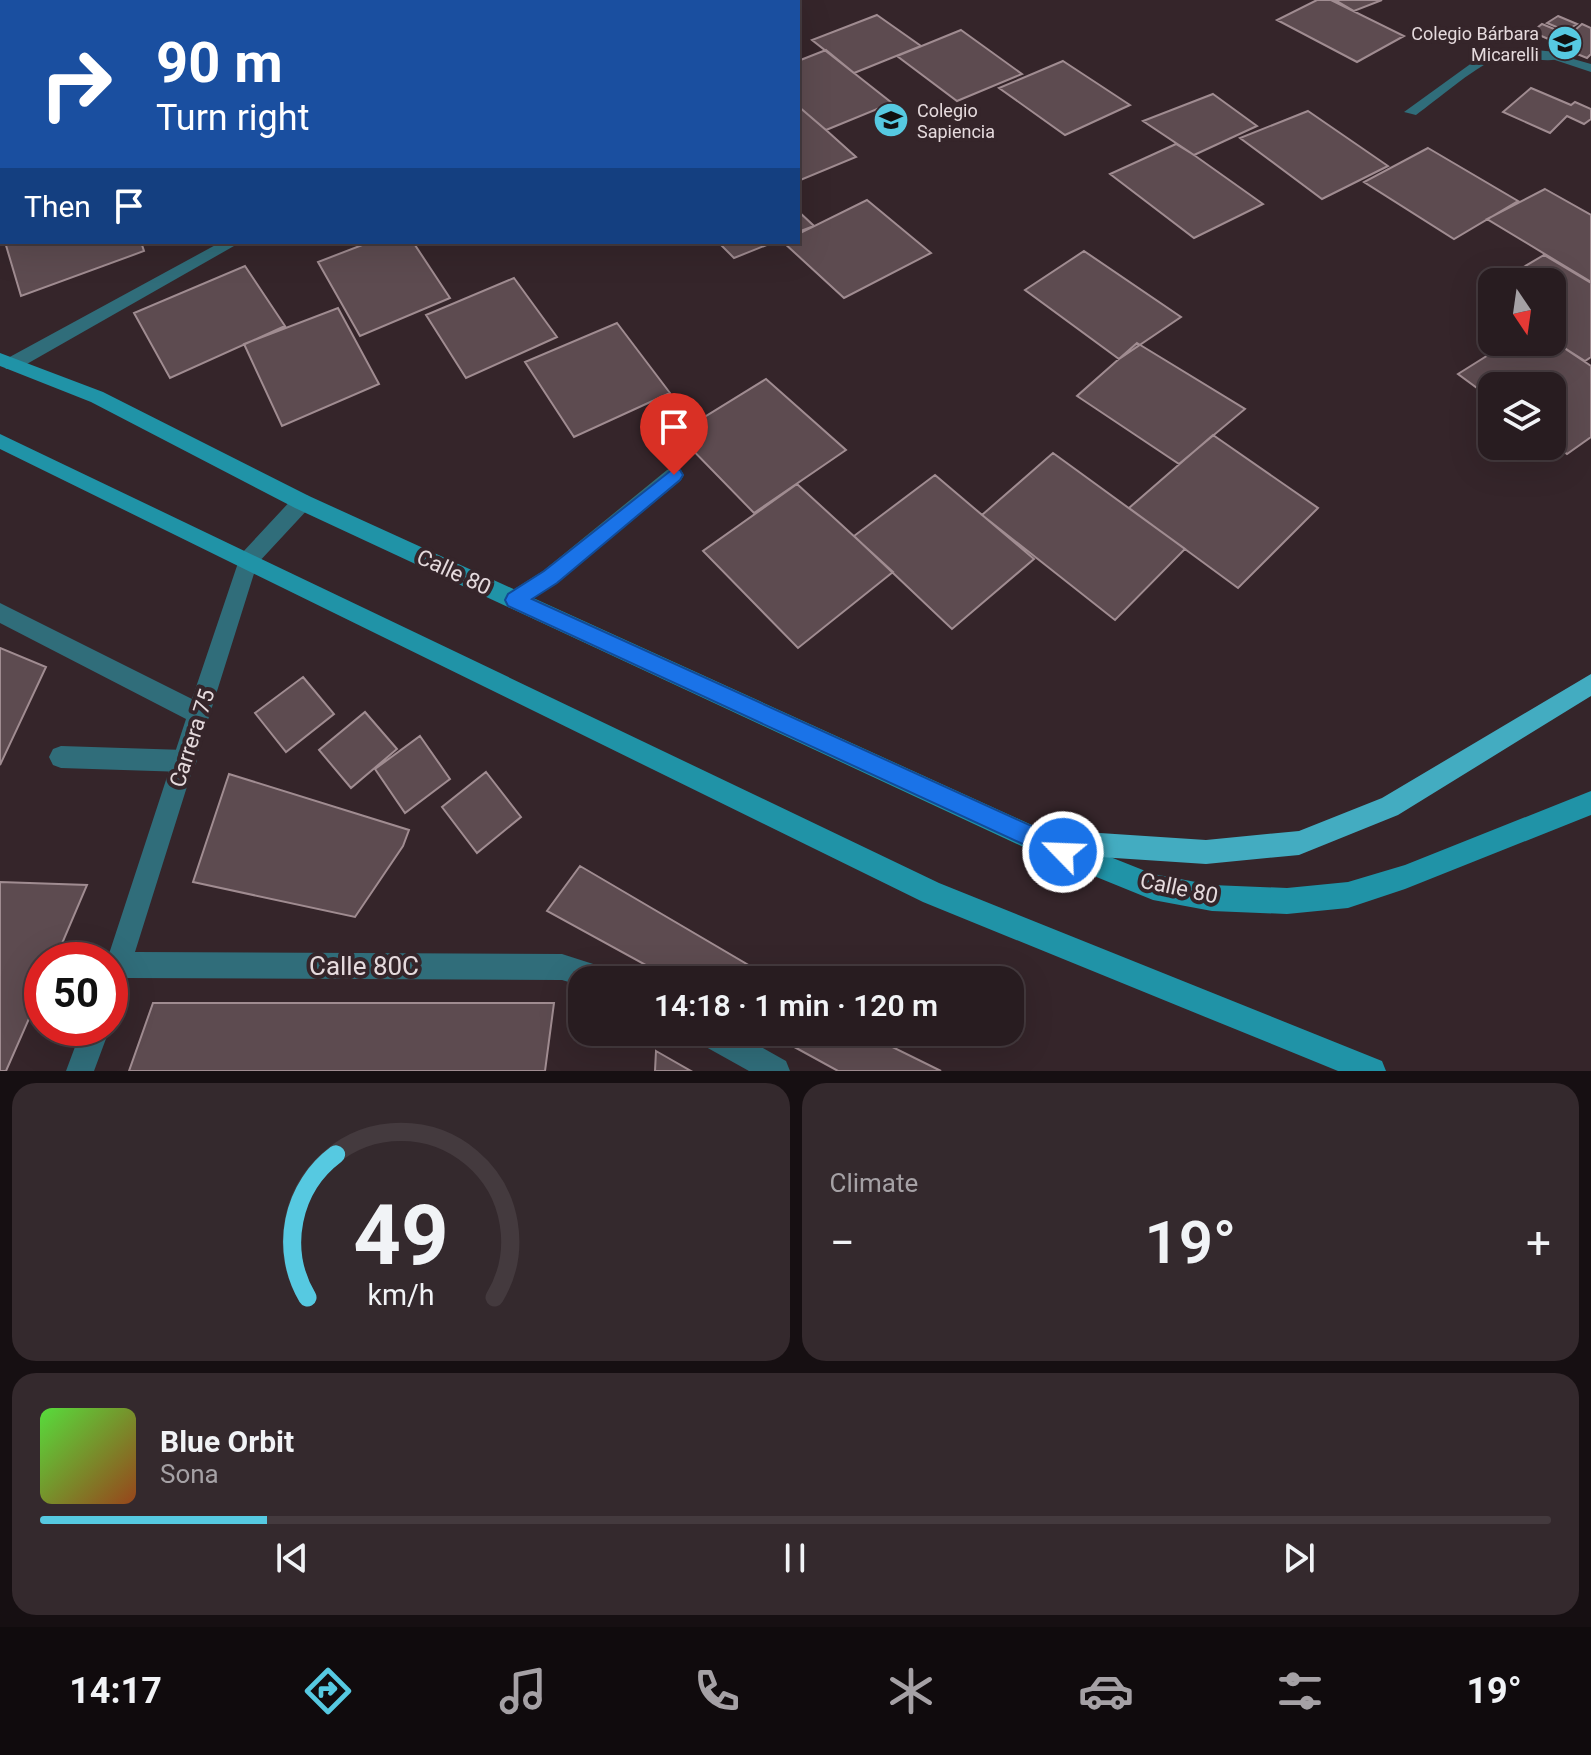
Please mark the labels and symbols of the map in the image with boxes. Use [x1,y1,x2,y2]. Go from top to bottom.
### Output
place label: Colegio Bárbara Micarelli [1411,23,1539,65]
school or university icon: Colegio Bárbara Micarelli [1546,24,1584,62]
place label: Colegio Sapiencia [917,100,995,142]
school or university icon: Colegio Sapiencia [872,101,910,139]
north arrow [1478,268,1566,356]
pin [640,393,708,475]
street label: Calle 80 [413,544,495,600]
street label: Carrera 75 [164,686,220,790]
position arrow [1021,810,1105,894]
street label: Calle 80 [1138,868,1220,908]
speed limit sign: 50 [24,942,128,1046]
street label: Calle 80C [309,951,419,981]

